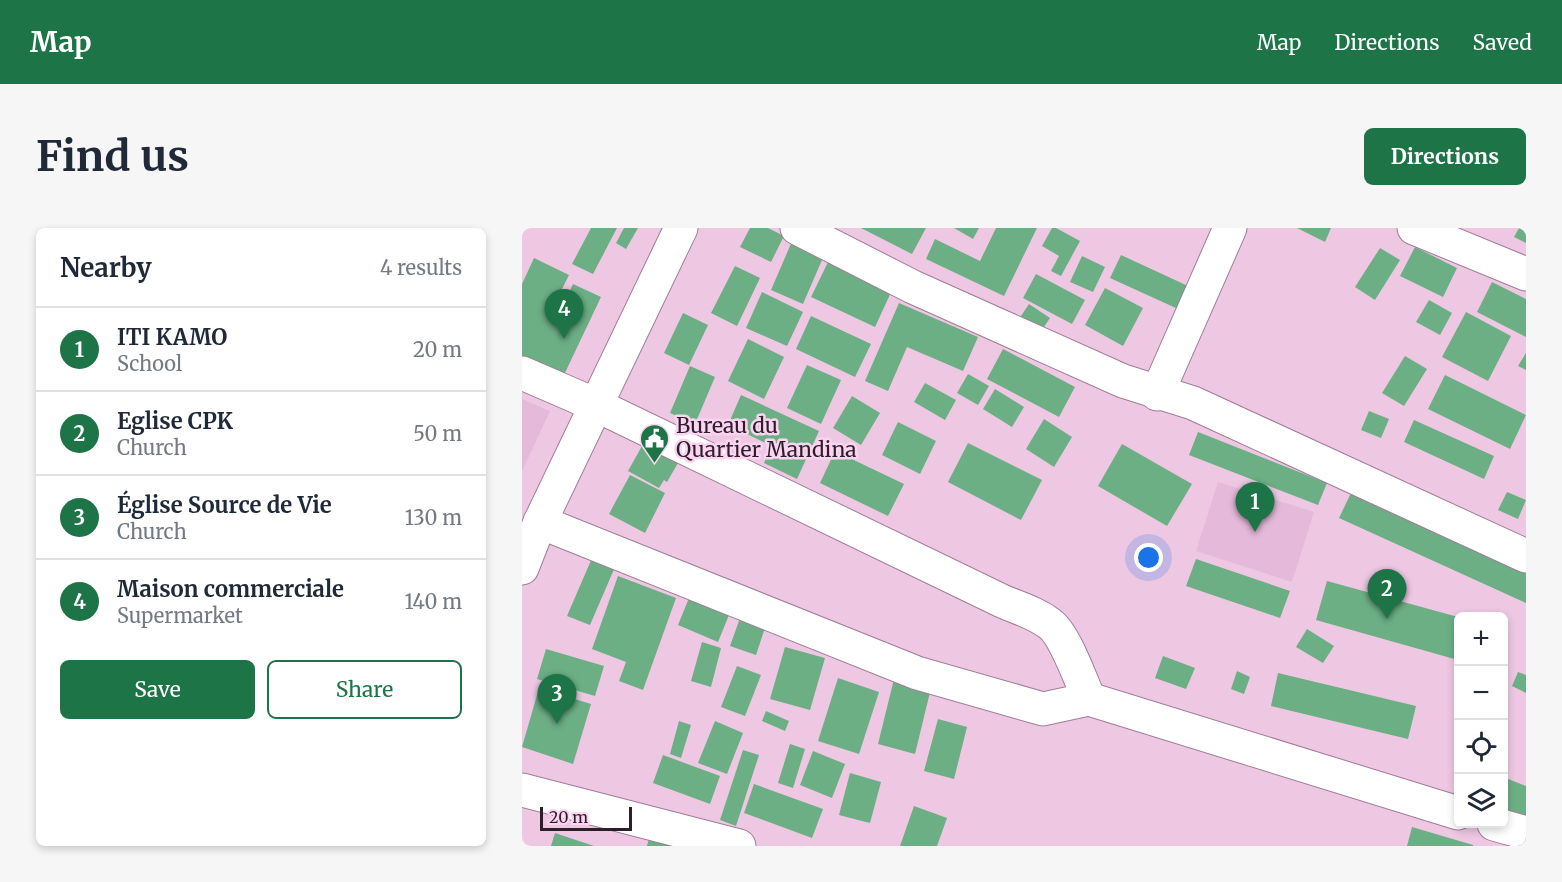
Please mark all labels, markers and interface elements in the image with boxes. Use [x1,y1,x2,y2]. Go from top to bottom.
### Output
text: Map [30,24,92,60]
text: Map [1257,29,1301,56]
text: Directions [1334,29,1439,56]
text: Saved [1472,29,1532,56]
button: Directions [1364,128,1526,185]
text: Find us [36,130,189,182]
text: Nearby [60,251,152,284]
text: 4 results [380,255,462,280]
pin: 4 [544,290,584,339]
text: ITI KAMO [117,323,227,351]
text: 1 [75,337,84,362]
text: 20 m [413,337,462,362]
text: School [117,351,182,376]
text: Eglise CPK [117,407,233,435]
place label: Bureau du Quartier Mandina [676,412,857,463]
text: 2 [74,421,85,446]
text: 50 m [413,421,462,446]
public building icon: Bureau du Quartier Mandina [639,422,671,464]
text: Church [117,435,187,460]
pin: 1 [1236,482,1274,532]
text: Église Source de Vie [117,491,332,519]
text: 3 [74,505,85,530]
text: 130 m [405,505,462,530]
text: Church [117,519,187,544]
your location [1134,543,1163,572]
pin: 2 [1368,570,1406,619]
text: Maison commerciale [117,575,344,603]
text: 4 [73,589,86,614]
text: 140 m [405,589,462,614]
text: Supermarket [117,603,243,628]
map controls [1454,612,1508,828]
button: + [1454,612,1508,666]
button: Save [60,660,255,719]
button: Share [267,660,462,719]
button: − [1454,666,1508,720]
pin: 3 [537,674,576,724]
button: locate [1454,720,1508,774]
button: layers [1454,774,1508,828]
scale bar [540,804,632,832]
text: 20 m [549,807,588,827]

